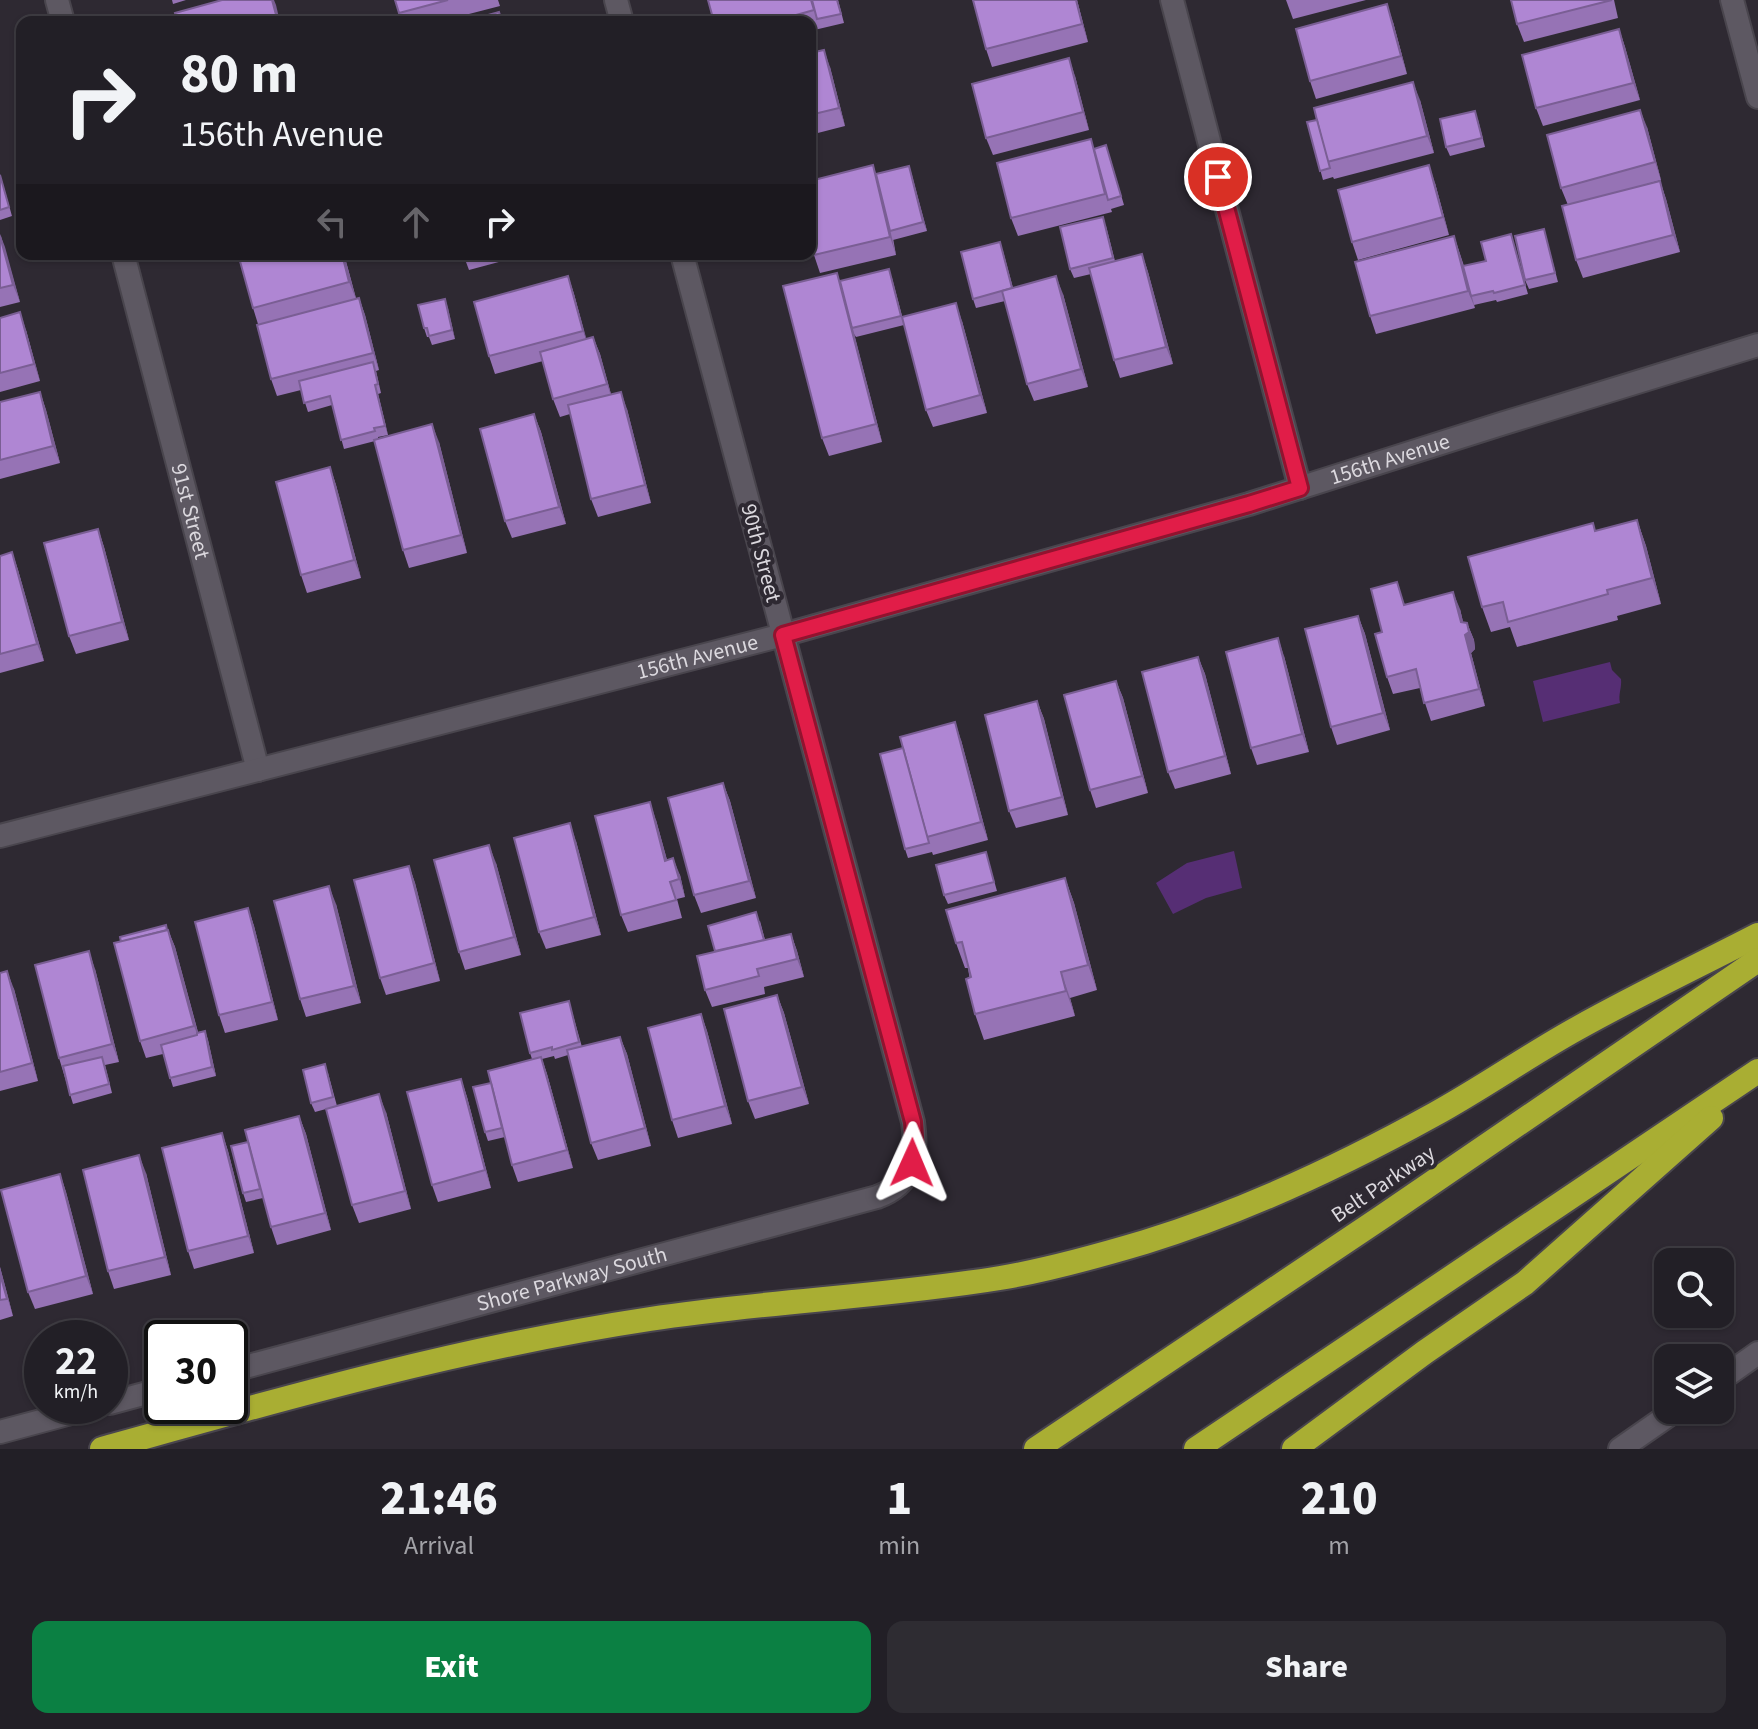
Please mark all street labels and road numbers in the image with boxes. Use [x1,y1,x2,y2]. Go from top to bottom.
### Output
street label: 156th Avenue [1325,425,1454,493]
street label: 91st Street [162,460,218,563]
street label: 90th Street [733,500,790,606]
street label: 156th Avenue [633,626,762,688]
street label: Belt Parkway [1325,1137,1442,1231]
street label: Shore Parkway South [473,1238,671,1320]

